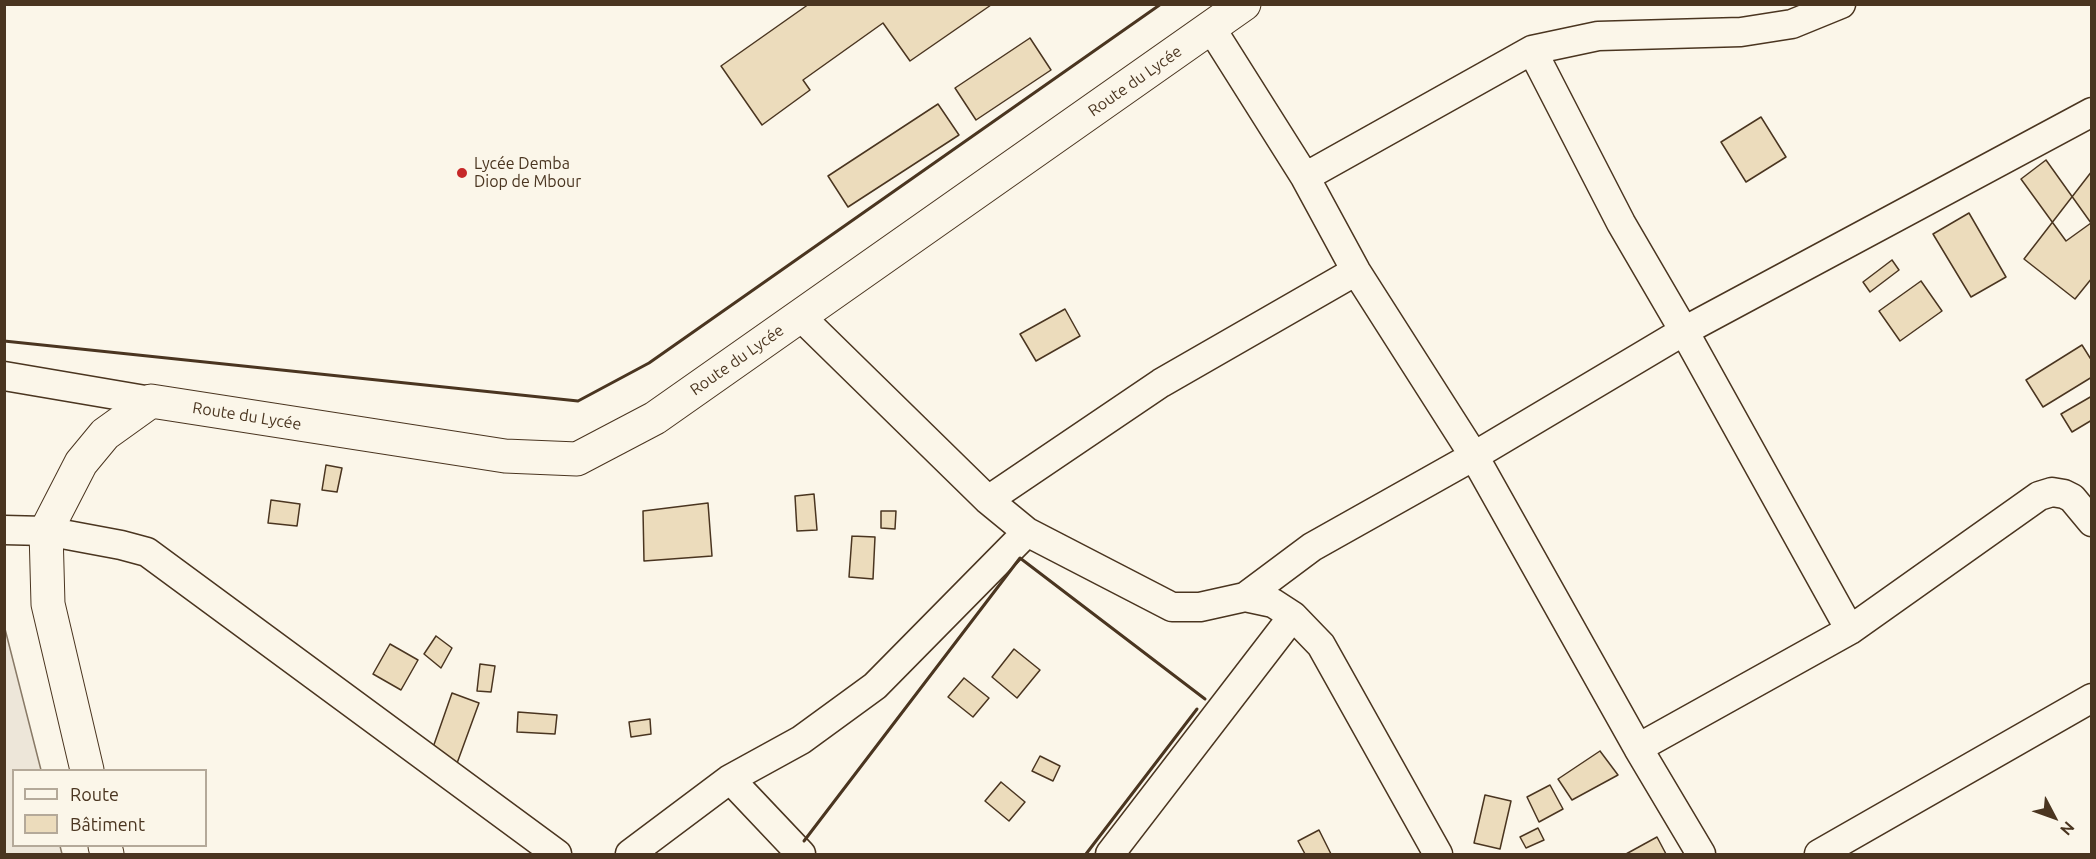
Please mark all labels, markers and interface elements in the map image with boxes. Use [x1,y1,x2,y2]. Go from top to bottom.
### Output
street label: Route du Lycée [1084,42,1186,120]
place label: Lycée Demba Diop de Mbour [474,154,581,192]
marker: Lycée Demba Diop de Mbour [455,166,469,180]
street label: Route du Lycée [686,321,788,399]
street label: Route du Lycée [191,398,303,434]
legend [12,769,207,847]
text: Route [70,784,119,804]
north arrow [2024,787,2084,847]
text: Bâtiment [70,814,145,834]
text: N [2057,818,2078,839]

